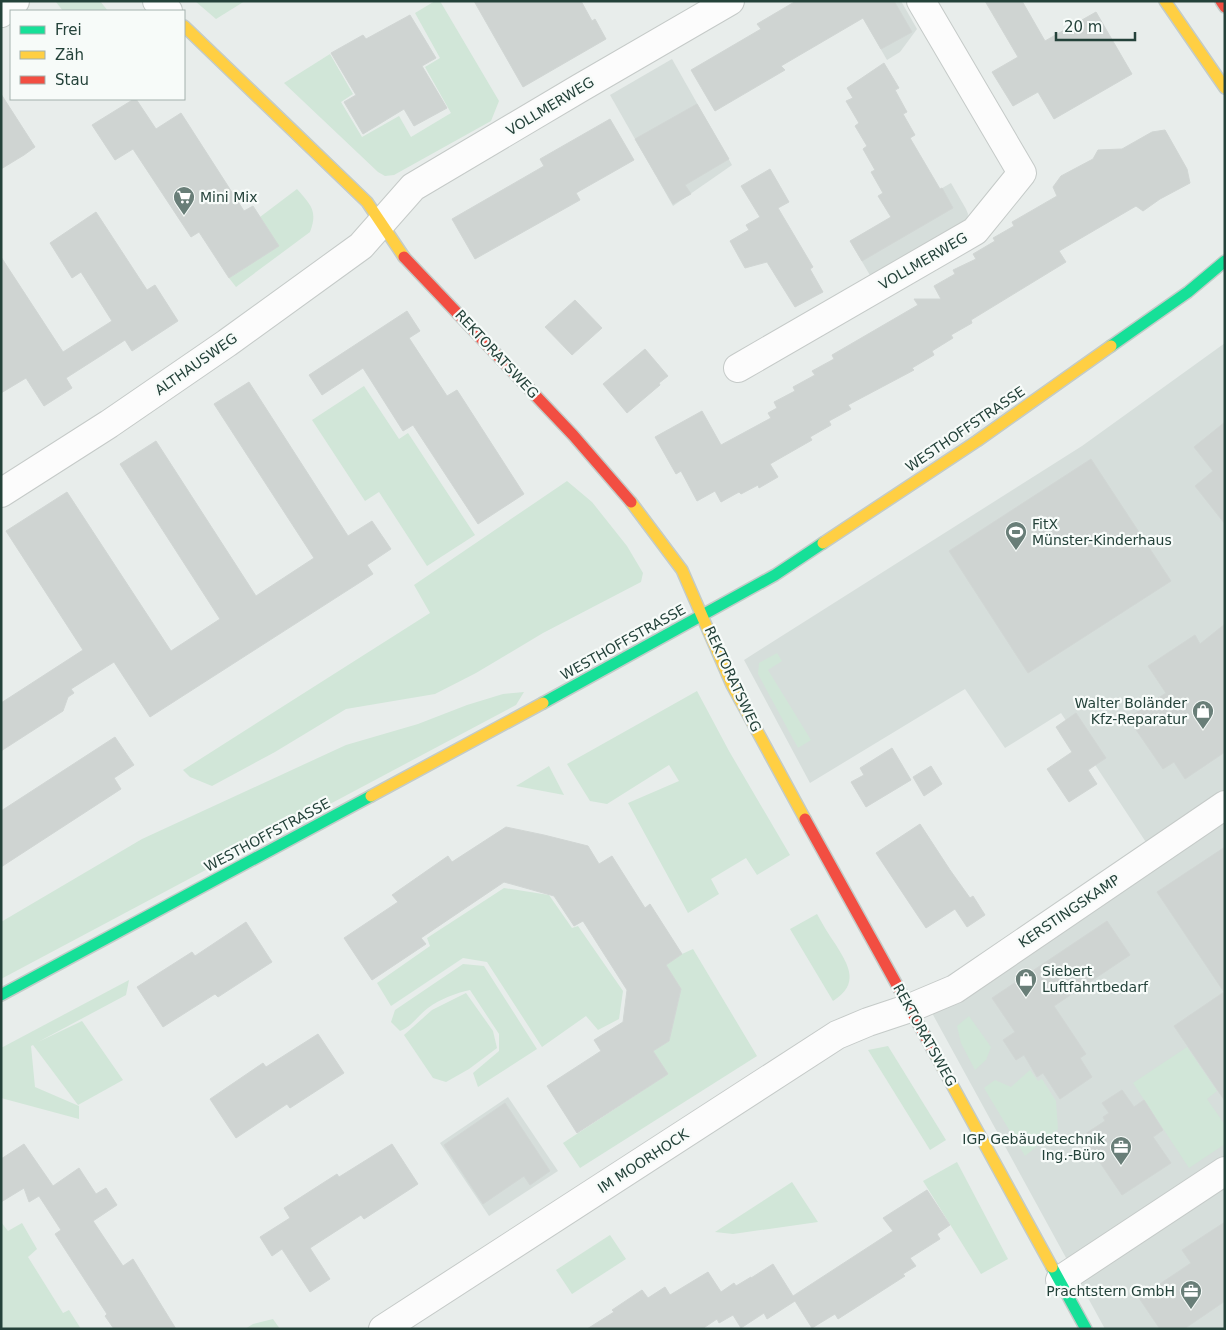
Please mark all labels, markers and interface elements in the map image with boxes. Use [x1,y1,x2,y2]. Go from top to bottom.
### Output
legend [10,10,185,100]
scale bar [1056,10,1135,42]
text: 20 m [1064,18,1102,36]
text: Frei [55,21,82,39]
text: Zäh [55,46,84,64]
text: Stau [55,71,89,89]
street label: VOLLMERWEG [503,73,597,139]
supermarket icon: Mini Mix [172,185,196,216]
place label: Mini Mix [200,189,257,205]
street label: VOLLMERWEG [876,229,970,293]
street label: REKTORATSWEG [452,307,542,401]
street label: ALTHAUSWEG [152,330,240,398]
street label: WESTHOFFSTRASSE [902,383,1028,475]
place label: FitX Münster-Kinderhaus [1032,516,1172,548]
sports icon: FitX Münster-Kinderhaus [1004,520,1028,551]
street label: WESTHOFFSTRASSE [558,601,688,683]
street label: REKTORATSWEG [701,624,765,734]
place label: Walter Boländer Kfz-Reparatur [1075,695,1187,727]
shop icon: Walter Boländer Kfz-Reparatur [1191,699,1215,730]
street label: WESTHOFFSTRASSE [201,795,333,875]
street label: KERSTINGSKAMP [1015,871,1123,951]
place label: Siebert Luftfahrtbedarf [1042,963,1149,995]
shop icon: Siebert Luftfahrtbedarf [1014,967,1038,998]
street label: REKTORATSWEG [890,981,960,1089]
street label: IM MOORHOCK [595,1125,692,1196]
place label: IGP Gebäudetechnik Ing.-Büro [962,1131,1106,1163]
office icon: IGP Gebäudetechnik Ing.-Büro [1109,1135,1133,1166]
office icon: Prachtstern GmbH [1179,1279,1203,1310]
place label: Prachtstern GmbH [1046,1283,1175,1299]

